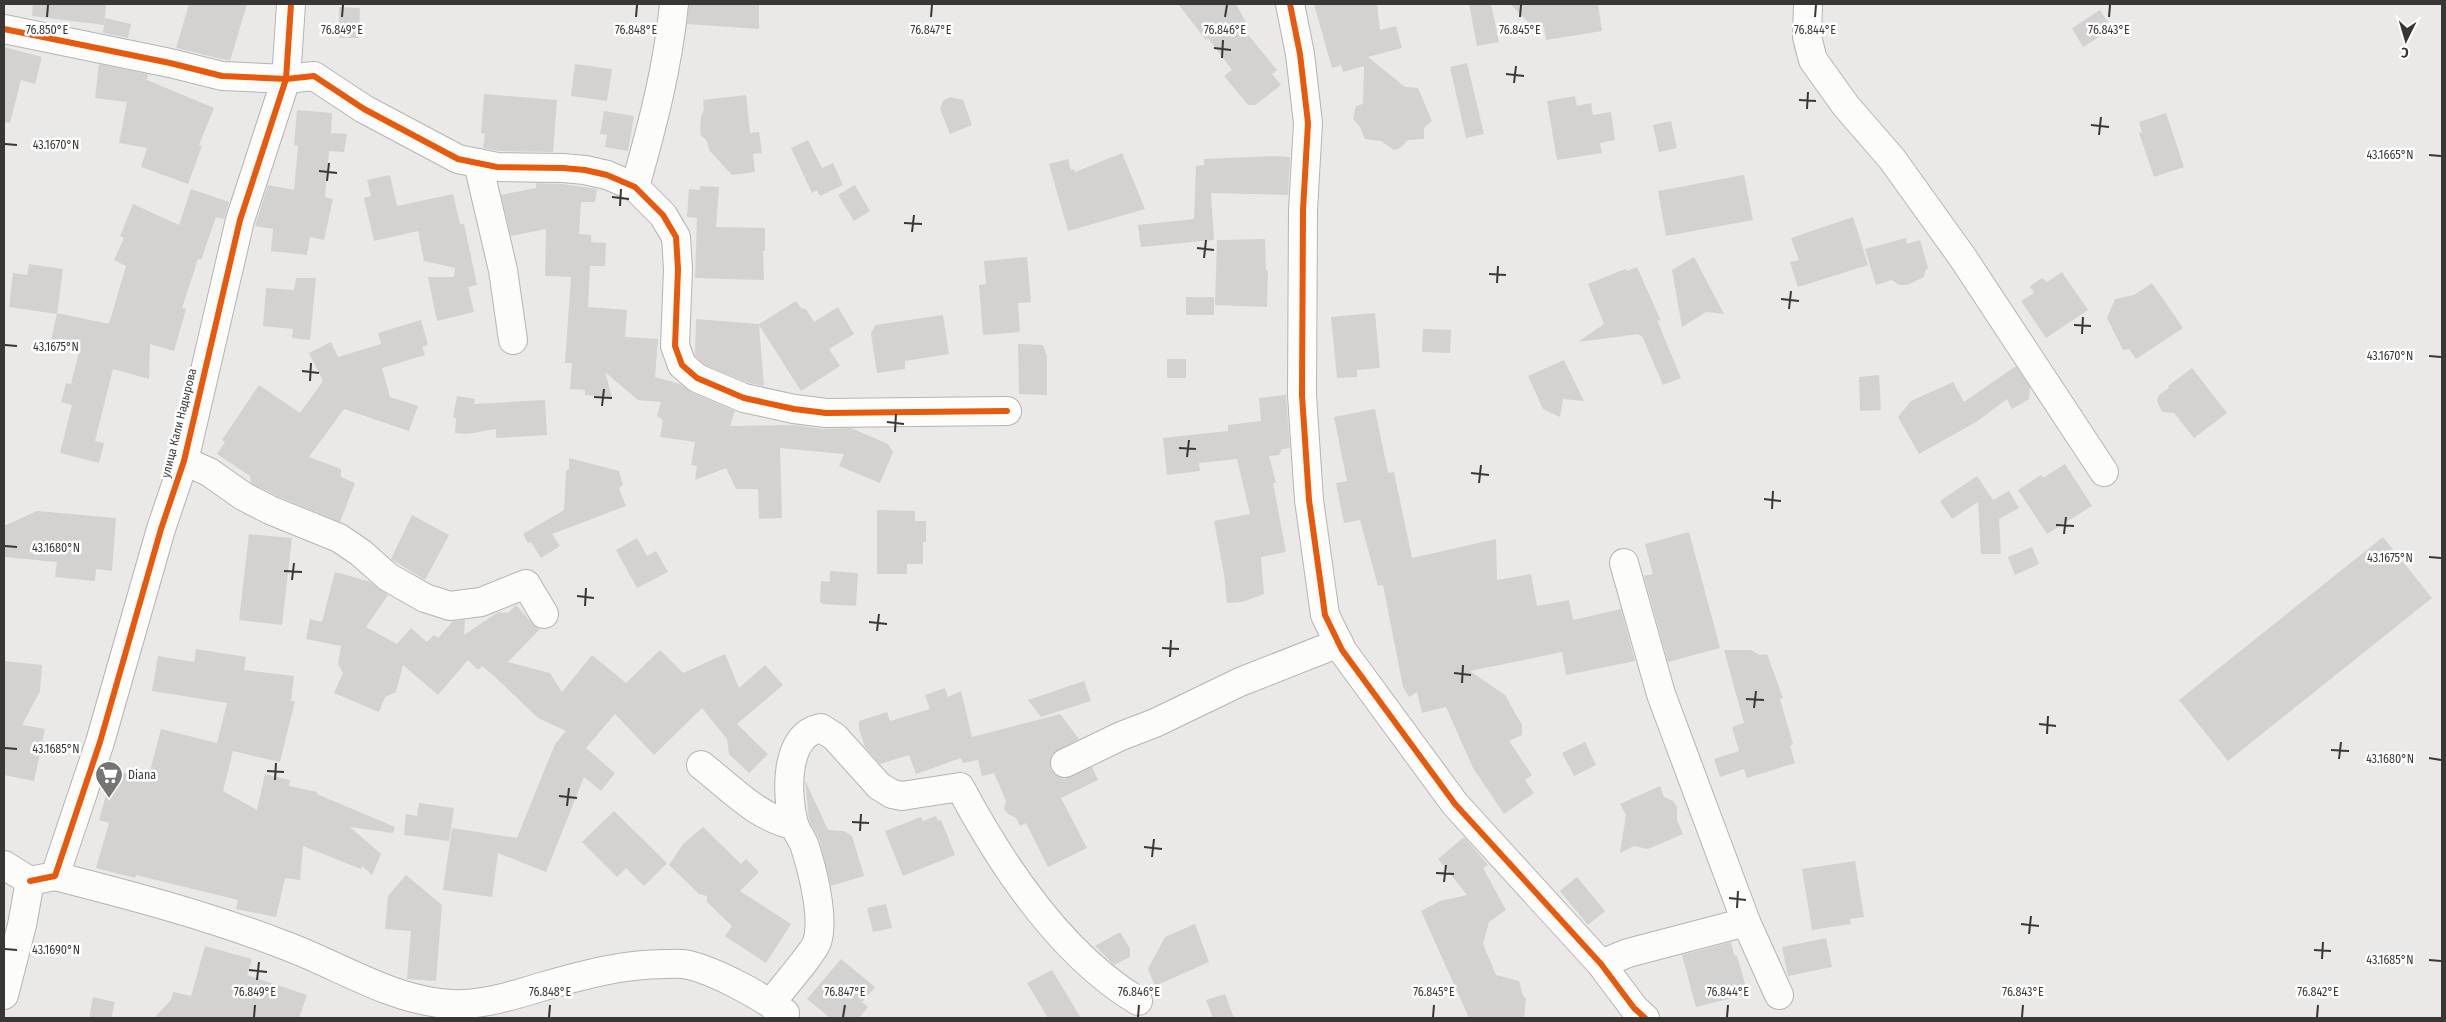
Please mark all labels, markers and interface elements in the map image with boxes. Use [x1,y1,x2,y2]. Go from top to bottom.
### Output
north arrow [2381,15,2431,65]
text: 76.850°E [26,23,68,37]
text: 76.849°E [321,23,363,37]
text: 76.848°E [615,23,657,37]
text: 76.847°E [911,23,952,37]
text: 76.846°E [1204,23,1246,37]
text: 76.845°E [1499,23,1541,37]
text: 76.844°E [1794,23,1836,37]
text: 76.843°E [2088,23,2130,37]
text: С [2400,44,2409,61]
text: 43.1670°N [33,138,79,152]
text: 43.1665°N [2366,148,2414,162]
text: 43.1675°N [33,340,79,354]
text: 43.1670°N [2367,349,2413,363]
street label: улица Кали Надырова [159,367,199,479]
text: 43.1680°N [32,541,80,555]
text: 43.1675°N [2367,551,2413,565]
text: 43.1685°N [32,742,80,756]
text: 43.1680°N [2366,752,2414,766]
supermarket icon: Diana [94,760,124,799]
place label: Diana [128,768,156,782]
text: 43.1690°N [32,943,80,957]
text: 43.1685°N [2366,953,2414,967]
text: 76.849°E [234,985,276,999]
text: 76.848°E [529,985,571,999]
text: 76.847°E [825,985,866,999]
text: 76.846°E [1118,985,1160,999]
text: 76.845°E [1413,985,1455,999]
text: 76.844°E [1707,985,1749,999]
text: 76.843°E [2002,985,2044,999]
text: 76.842°E [2297,985,2339,999]

